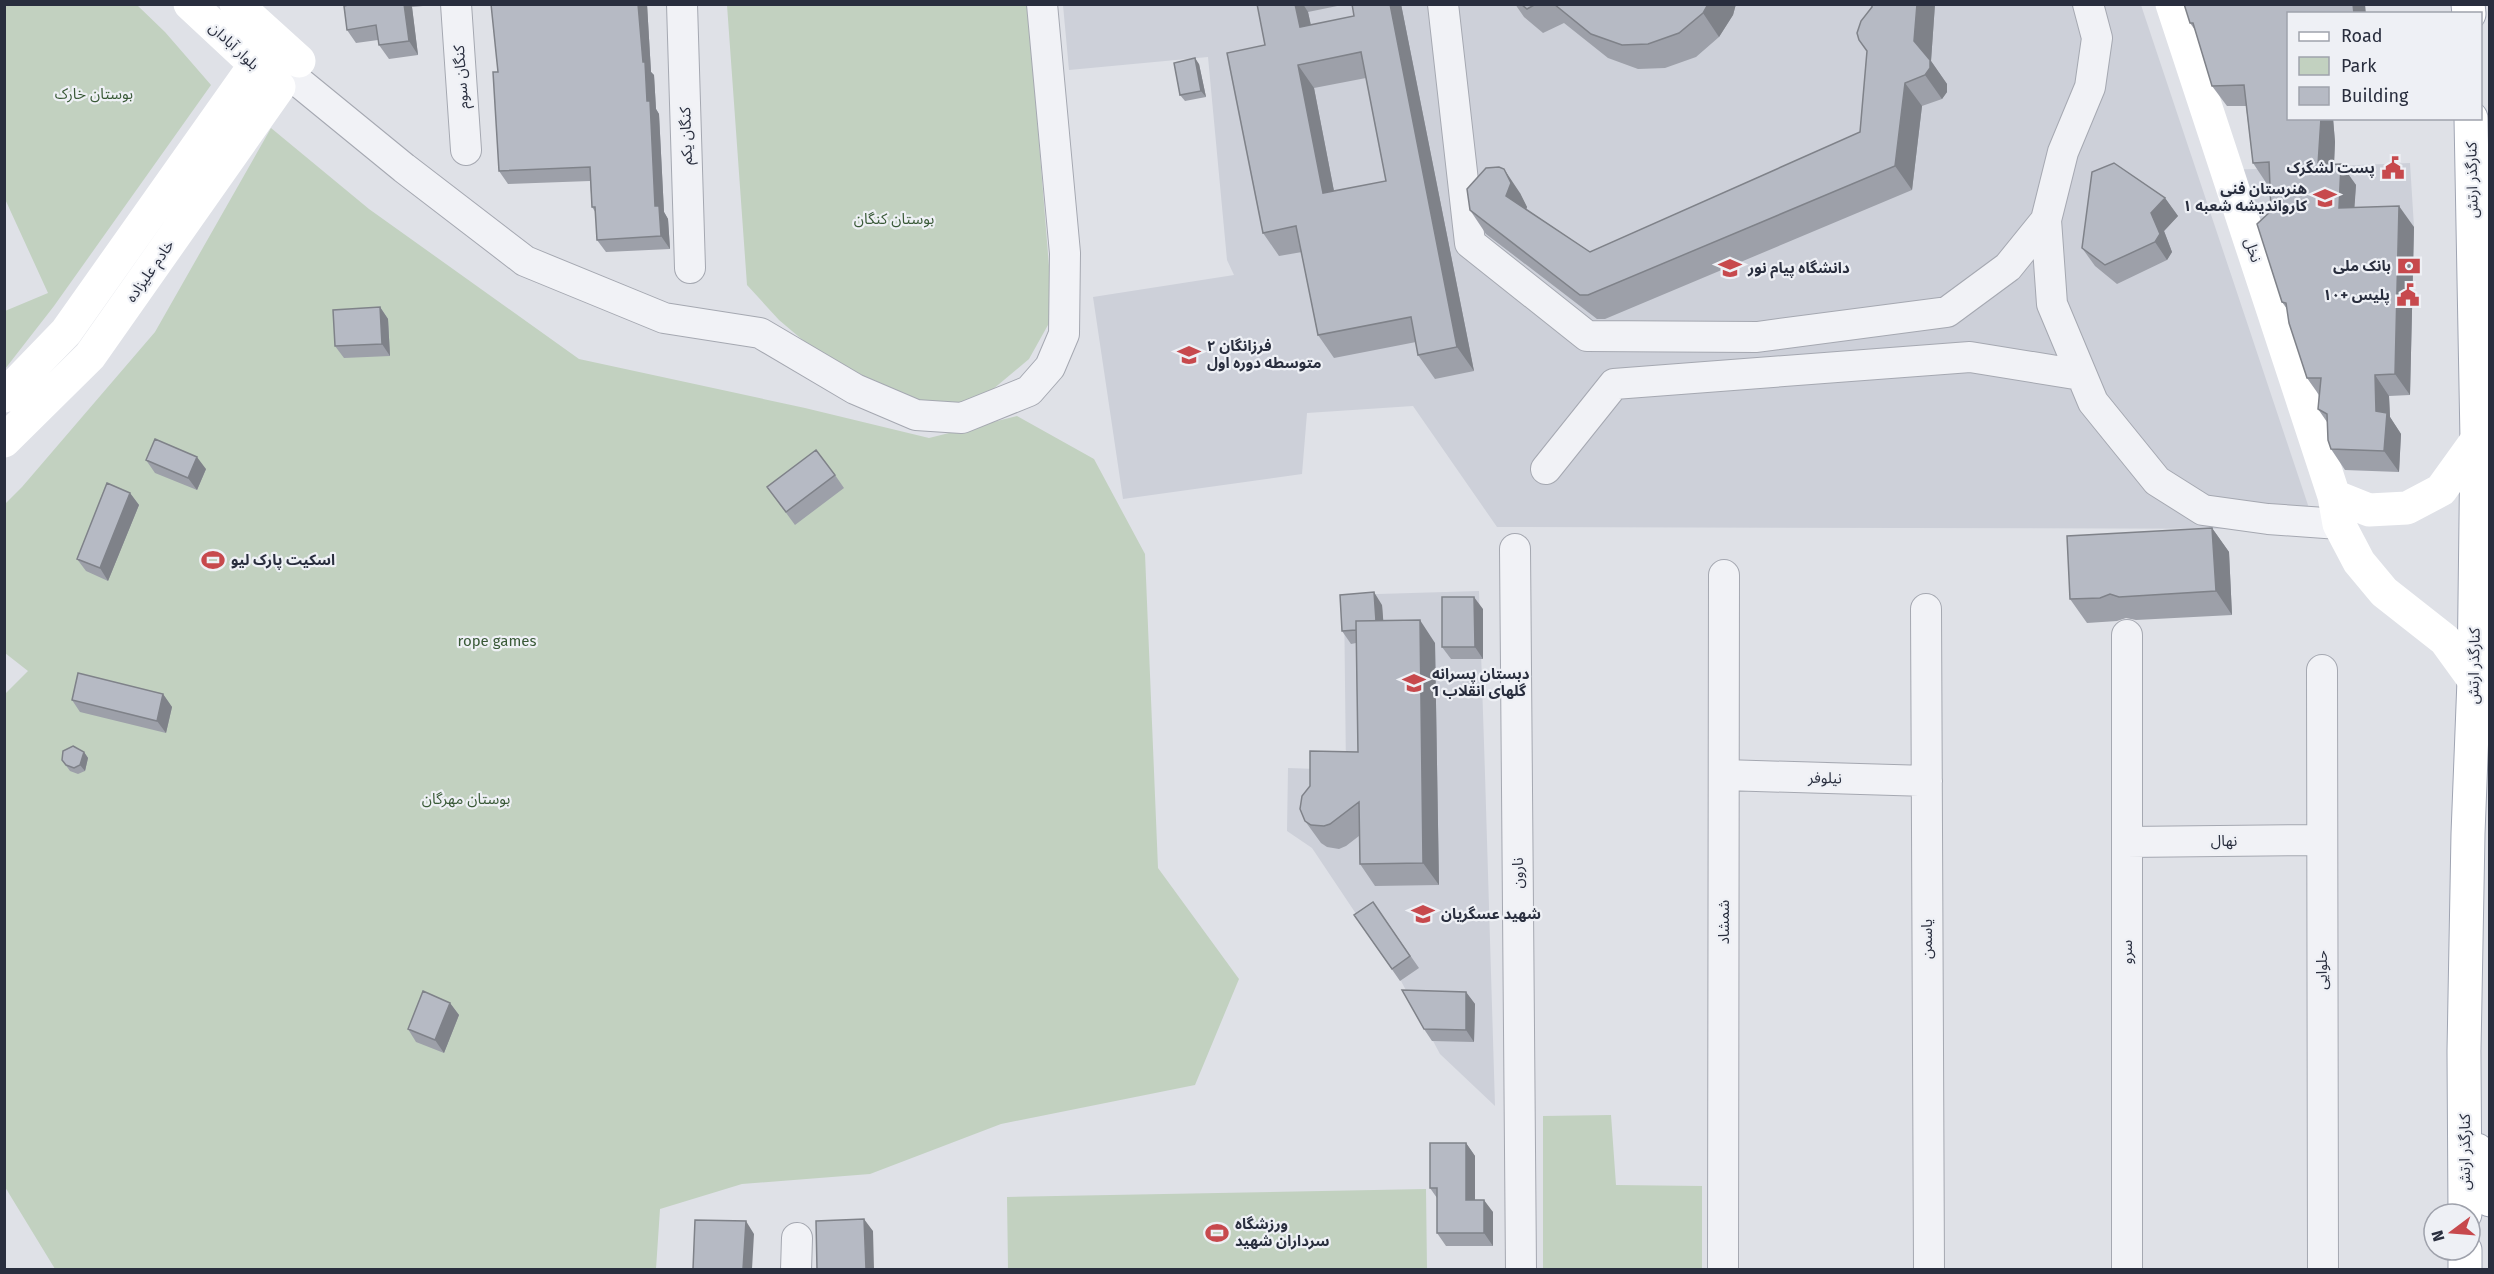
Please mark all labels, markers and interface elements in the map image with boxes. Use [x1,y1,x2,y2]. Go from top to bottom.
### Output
legend [2287,12,2482,120]
street label: بلوار آبادان [205,18,263,74]
text: Road [2341,25,2383,47]
street label: کنگان سوم [450,44,474,109]
text: Park [2341,55,2377,77]
park label: بوستان خارک [55,85,133,103]
text: Building [2341,85,2409,107]
street label: کنگان یکم [676,106,698,165]
street label: کنارگذر ارتش [2462,141,2482,218]
public building icon: پست لشگرک [2380,155,2406,181]
place label: پست لشگرک [2286,159,2375,178]
place label: هنرستان فنی کارواندیشه شعبه ۱ [2183,180,2307,215]
school or university icon: هنرستان فنی کارواندیشه شعبه ۱ [2312,185,2338,211]
park label: بوستان کنگان [854,210,934,228]
street label: خادم علیزاده [122,236,180,307]
street label: نخل [2241,236,2265,264]
bank icon: بانک ملی [2396,253,2422,279]
school or university icon: دانشگاه پیام نور [1717,255,1743,281]
place label: بانک ملی [2333,257,2391,275]
place label: دانشگاه پیام نور [1747,259,1850,279]
public building icon: پلیس +۱۰ [2395,282,2421,308]
place label: پلیس +۱۰ [2323,286,2390,305]
place label: فرزانگان ۲ متوسطه دوره اول [1207,337,1321,372]
school or university icon: فرزانگان ۲ متوسطه دوره اول [1176,342,1202,368]
sports icon: اسکیت پارک لیو [200,547,226,573]
place label: اسکیت پارک لیو [231,551,335,570]
street label: کنارگذر ارتش [2464,627,2484,704]
park label: rope games [458,632,536,650]
place label: دبستان پسرانه گلهای انقلاب 1 [1432,665,1530,700]
school or university icon: دبستان پسرانه گلهای انقلاب 1 [1401,670,1427,696]
street label: نیلوفر [1807,769,1842,787]
park label: بوستان مهرگان [422,790,510,808]
street label: نهال [2211,832,2237,850]
street label: نارون [1509,858,1527,888]
street label: شمشاد [1715,899,1733,944]
school or university icon: شهید عسگریان [1410,901,1436,927]
place label: شهید عسگریان [1441,905,1541,923]
street label: یاسمن [1918,919,1936,959]
street label: سرو [2118,940,2136,964]
street label: حلوایی [2313,950,2331,990]
street label: کنارگذر ارتش [2456,1113,2474,1190]
north arrow [2422,1202,2482,1262]
place label: ورزشگاه سرداران شهید [1235,1215,1329,1250]
sports icon: ورزشگاه سرداران شهید [1204,1220,1230,1246]
text: N [2427,1228,2449,1244]

